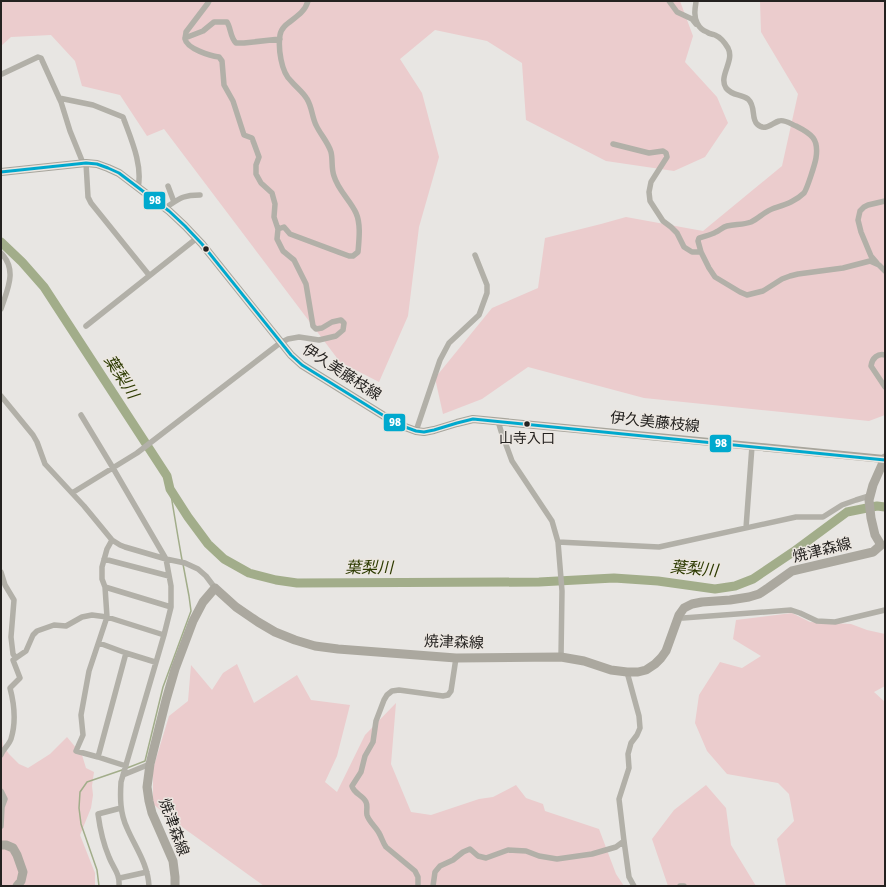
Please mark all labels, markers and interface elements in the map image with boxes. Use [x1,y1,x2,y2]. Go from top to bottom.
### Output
line badge: 98 [143,191,166,210]
text: 98 [149,194,161,207]
unlabelled marker [201,244,211,254]
street label: 伊久美藤枝線 [299,340,385,404]
water label: 葉梨川 [100,351,144,404]
street label: 伊久美藤枝線 [609,408,701,436]
line badge: 98 [383,413,406,432]
text: 98 [389,416,401,429]
marker: 山寺入口 [522,419,532,429]
place label: 山寺入口 [499,430,555,447]
line badge: 98 [709,434,732,453]
text: 98 [715,437,727,450]
street label: 焼津森線 [791,534,853,566]
water label: 葉梨川 [669,557,721,581]
water label: 葉梨川 [345,558,395,578]
street label: 焼津森線 [424,632,484,652]
street label: 焼津森線 [155,796,193,858]

